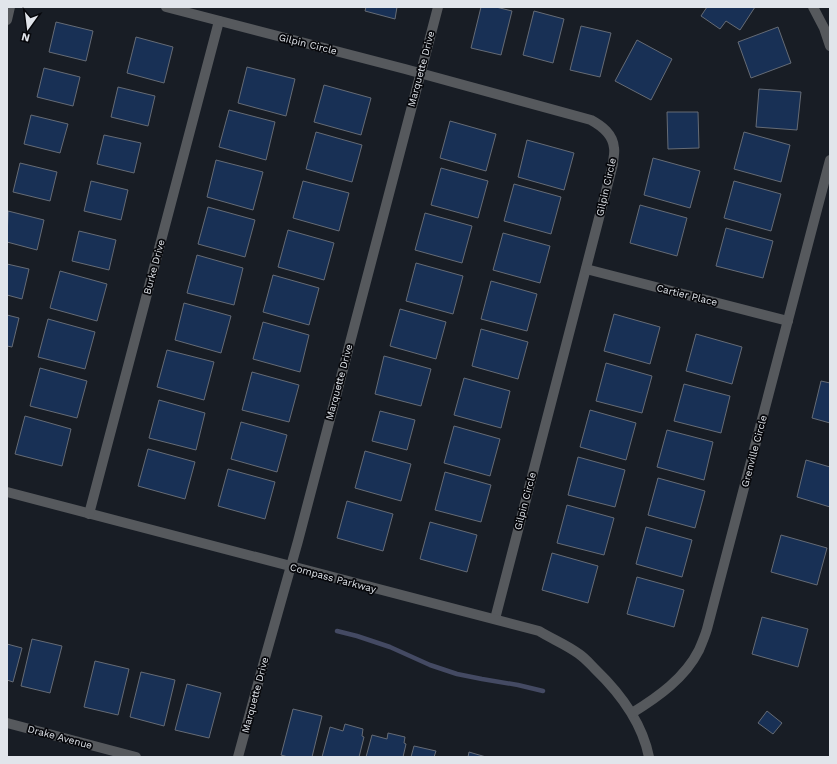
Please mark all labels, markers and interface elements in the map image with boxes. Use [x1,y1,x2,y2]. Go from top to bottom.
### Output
north arrow [8,8,48,48]
text: N [20,30,31,45]
street label: Marquette Drive [406,30,436,108]
street label: Gilpin Circle [278,31,338,57]
street label: Gilpin Circle [594,157,618,217]
street label: Burke Drive [141,238,167,296]
street label: Cartier Place [655,282,719,308]
street label: Marquette Drive [324,343,354,421]
street label: Grenville Circle [739,414,769,488]
street label: Gilpin Circle [512,471,538,531]
street label: Compass Parkway [289,561,378,595]
street label: Marquette Drive [240,656,270,734]
street label: Drake Avenue [27,723,94,751]

